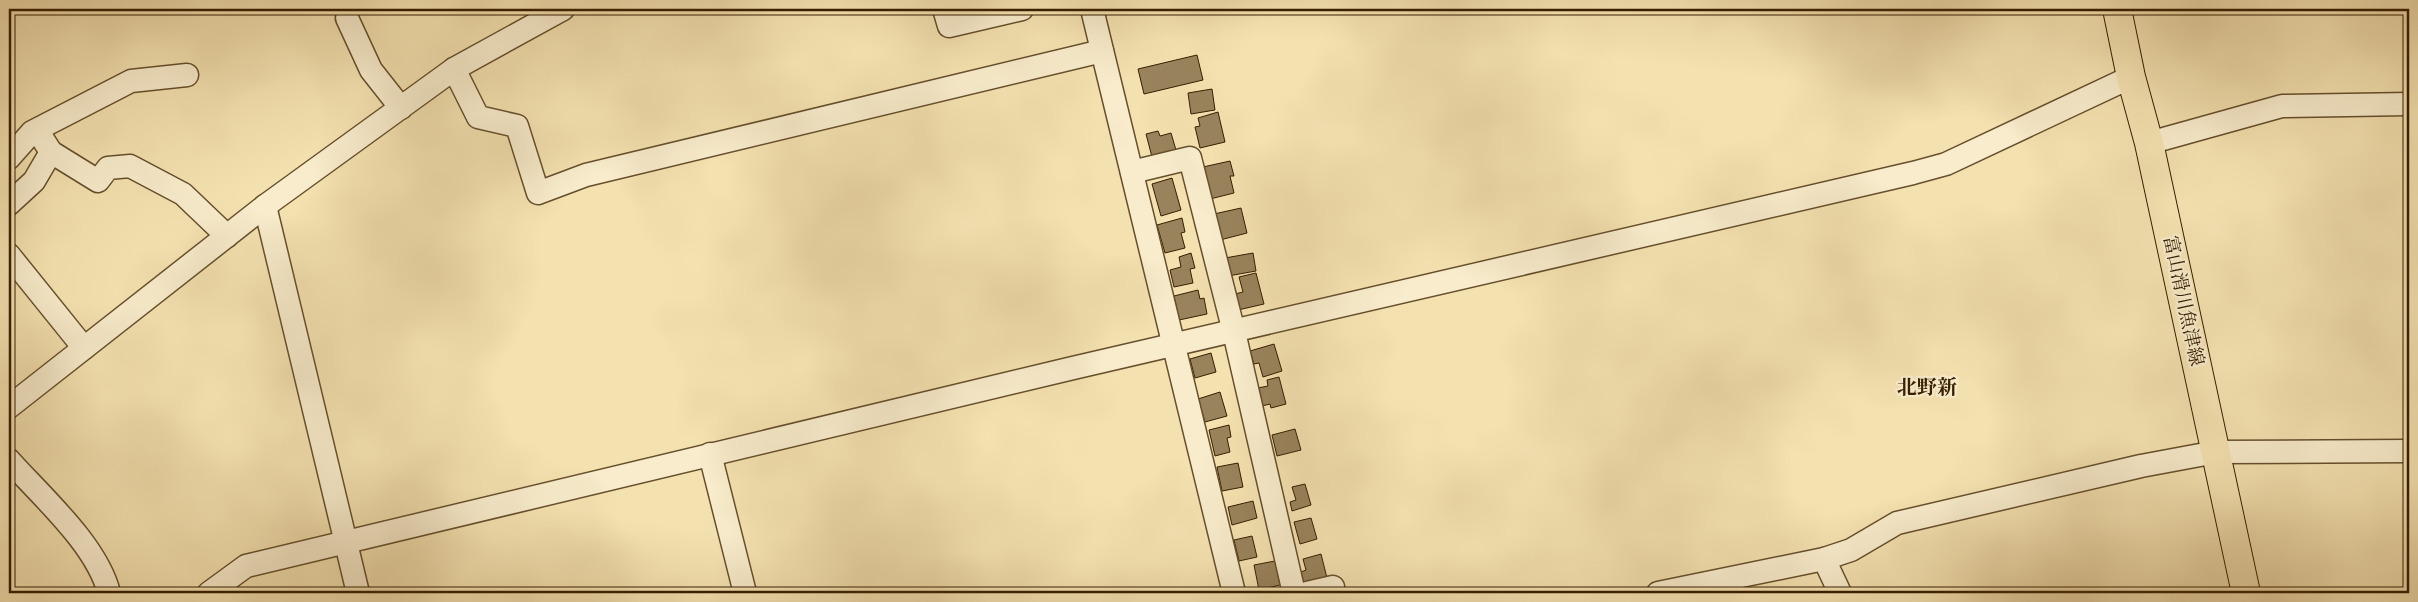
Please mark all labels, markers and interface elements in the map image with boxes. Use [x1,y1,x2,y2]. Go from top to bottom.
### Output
street label: 富山滑川魚津線 [2159,233,2208,368]
district label: 北野新 [1897,376,1957,399]

